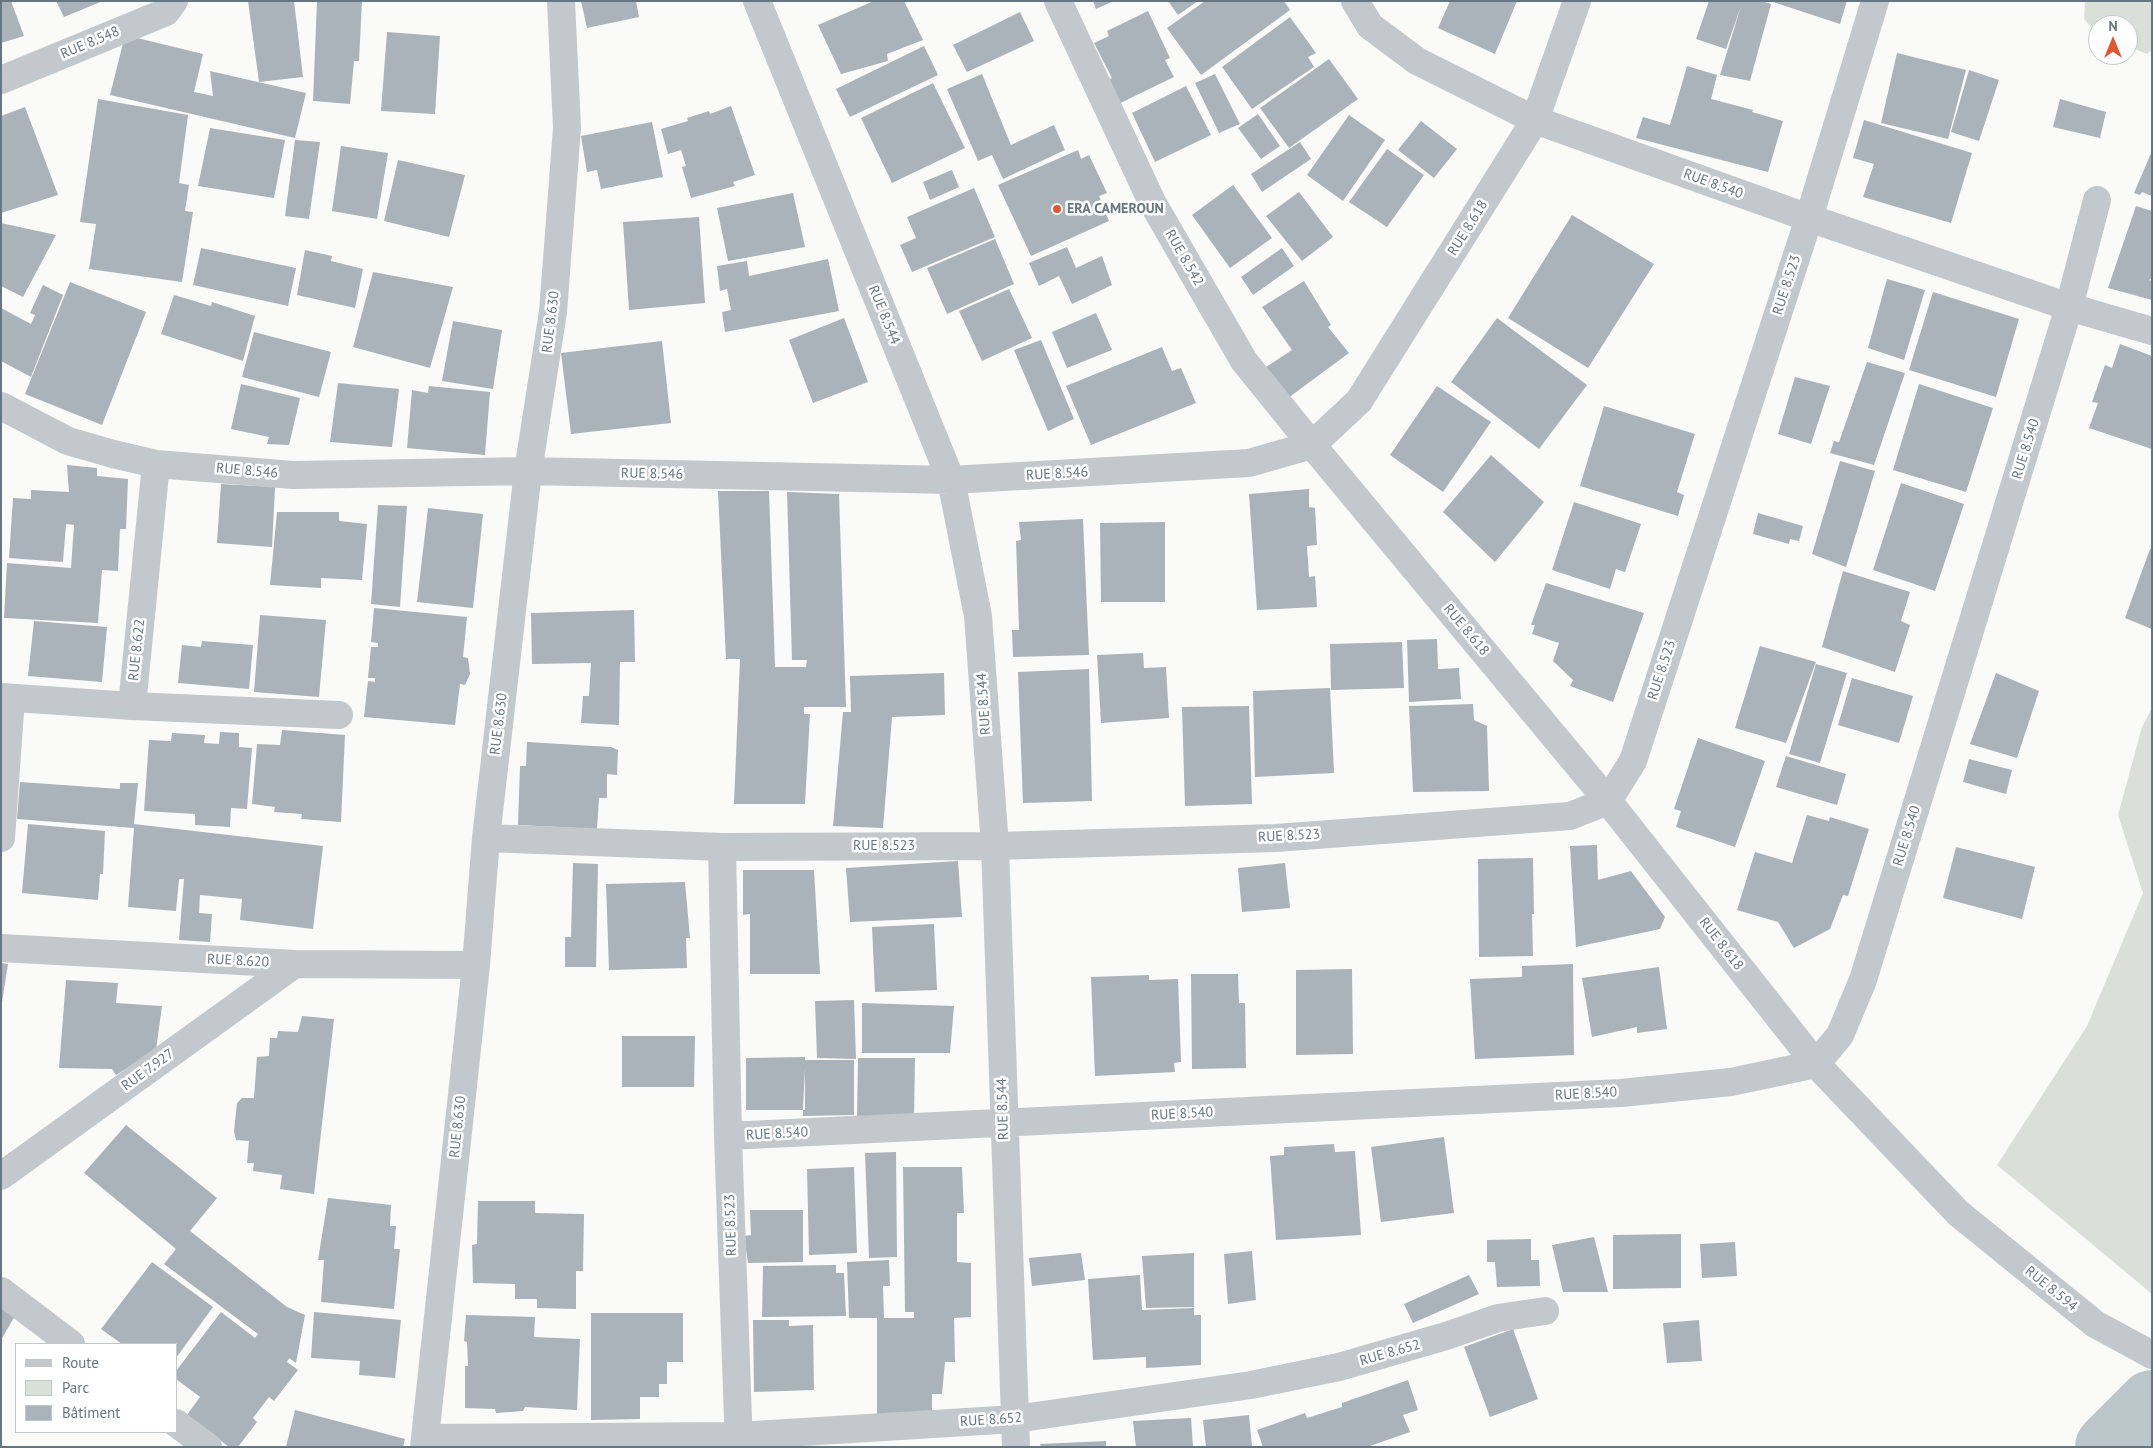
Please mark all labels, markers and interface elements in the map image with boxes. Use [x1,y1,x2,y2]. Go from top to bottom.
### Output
north arrow [2088,15,2138,65]
text: N [2108,17,2118,35]
street label: RUE 8.548 [58,23,122,63]
street label: RUE 8.540 [1681,165,1745,203]
street label: RUE 8.618 [1444,197,1492,259]
place label: ERA CAMEROUN [1067,201,1164,217]
marker: ERA CAMEROUN [1051,203,1063,215]
street label: RUE 8.542 [1161,227,1207,289]
street label: RUE 8.523 [1769,253,1805,317]
street label: RUE 8.544 [865,283,903,347]
street label: RUE 8.630 [539,290,563,354]
street label: RUE 8.540 [2009,417,2043,481]
street label: RUE 8.546 [215,460,279,482]
street label: RUE 8.546 [1025,464,1089,484]
street label: RUE 8.546 [621,465,683,483]
street label: RUE 8.618 [1440,601,1492,659]
street label: RUE 8.622 [125,618,149,682]
street label: RUE 8.523 [1644,638,1680,702]
street label: RUE 8.544 [973,672,995,736]
street label: RUE 8.630 [487,692,511,756]
street label: RUE 8.540 [1890,804,1924,868]
street label: RUE 8.523 [1257,826,1321,846]
street label: RUE 8.523 [853,838,915,854]
street label: RUE 8.618 [1695,914,1747,974]
street label: RUE 8.620 [206,951,270,971]
street label: RUE 7.927 [119,1045,177,1095]
street label: RUE 8.544 [994,1078,1012,1140]
street label: RUE 8.540 [1554,1084,1618,1104]
street label: RUE 8.630 [446,1095,470,1159]
street label: RUE 8.540 [1150,1104,1214,1124]
street label: RUE 8.540 [745,1124,809,1144]
street label: RUE 8.523 [722,1194,740,1256]
street label: RUE 8.594 [2022,1263,2080,1315]
street label: RUE 8.652 [1358,1336,1422,1370]
legend [15,1343,178,1433]
text: Route [62,1353,99,1372]
text: Parc [62,1378,89,1397]
text: Bâtiment [62,1403,120,1422]
street label: RUE 8.652 [959,1409,1023,1431]

